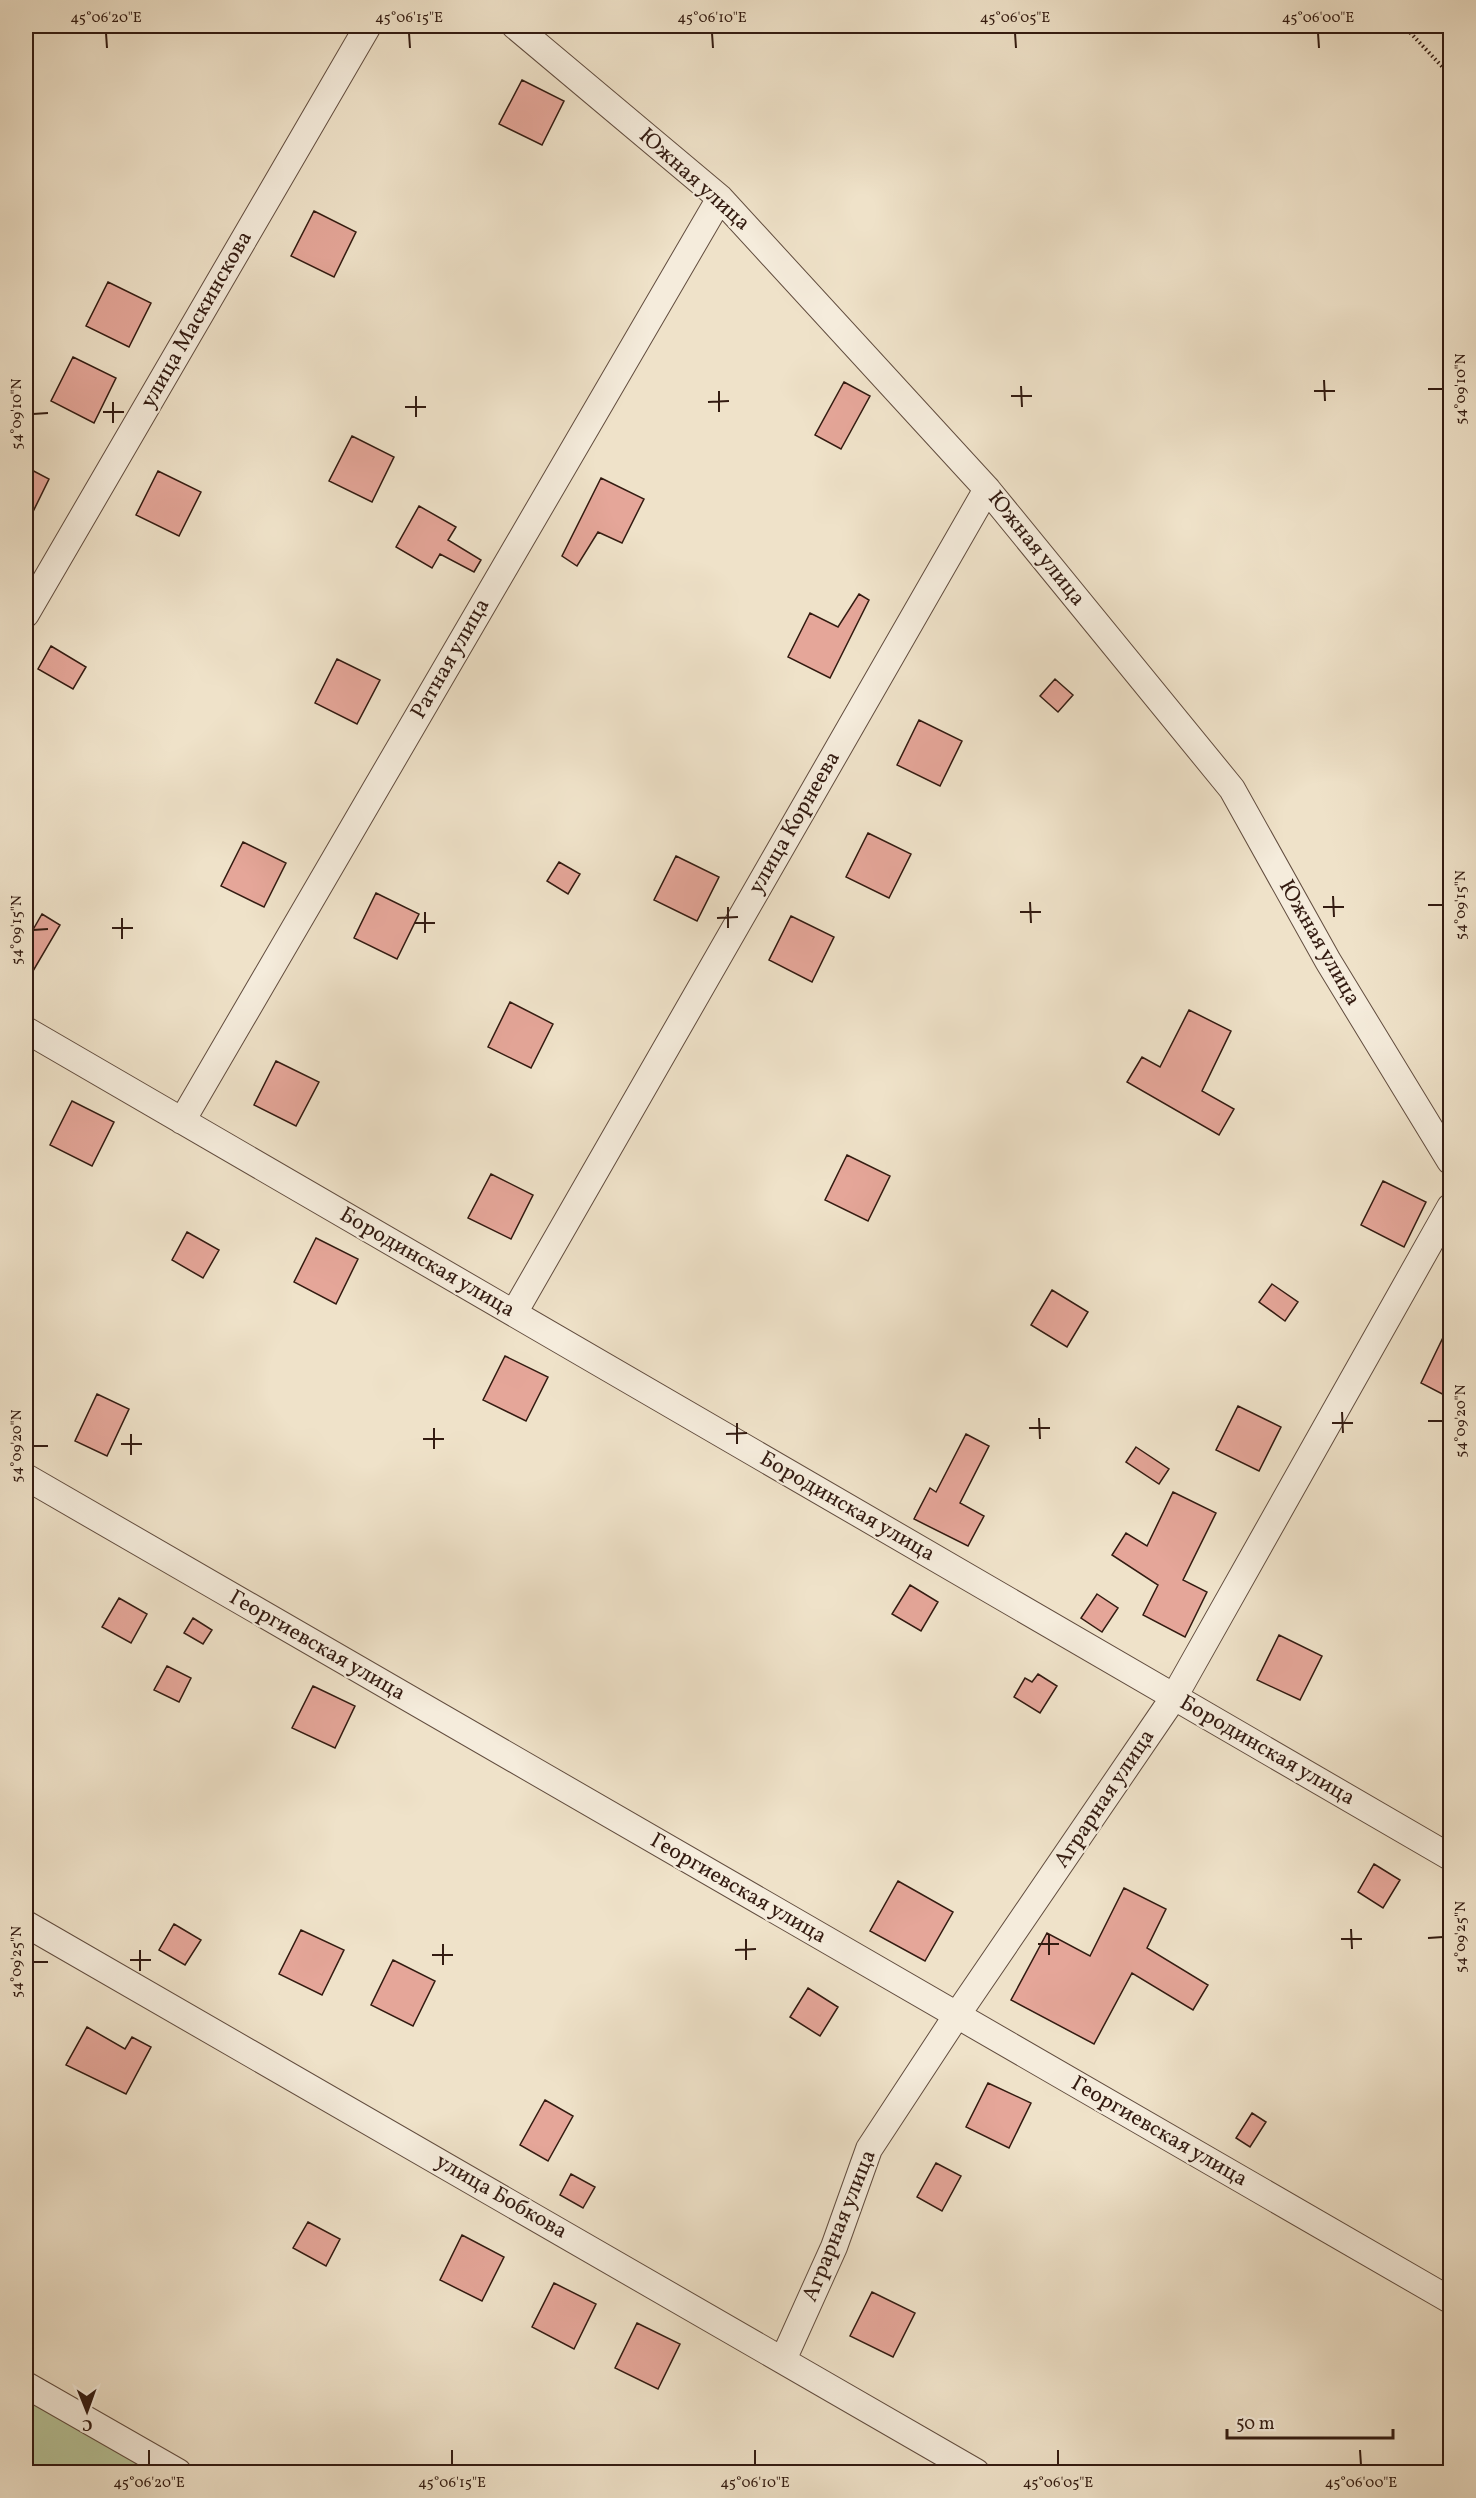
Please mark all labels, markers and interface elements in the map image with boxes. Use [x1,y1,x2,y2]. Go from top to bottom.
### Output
text: 45°06'20"E [70,8,142,29]
text: 45°06'15"E [375,8,443,29]
text: 45°06'10"E [677,8,747,29]
text: 45°06'05"E [980,8,1050,29]
text: 45°06'00"E [1282,8,1354,29]
street label: Южная улица [631,121,757,239]
street label: улица Маскинскова [133,225,261,415]
text: 54°09'10"N [1451,353,1472,425]
text: 54°09'10"N [7,378,28,450]
street label: Южная улица [980,485,1092,613]
street label: Ратная улица [404,593,498,725]
street label: улица Корнеева [741,746,849,900]
text: 54°09'15"N [1451,870,1472,940]
street label: Южная улица [1270,874,1368,1012]
text: 54°09'15"N [7,895,28,965]
street label: Бородинская улица [334,1200,520,1326]
text: 54°09'20"N [1451,1384,1472,1458]
text: 54°09'20"N [7,1409,28,1483]
street label: Бородинская улица [754,1444,940,1570]
street label: Георгиевская улица [223,1583,411,1709]
street label: Бородинская улица [1174,1688,1360,1814]
street label: Аграрная улица [1047,1723,1163,1875]
street label: Георгиевская улица [644,1826,832,1952]
text: 54°09'25"N [1451,1901,1472,1973]
text: 54°09'25"N [7,1926,28,1998]
street label: Георгиевская улица [1065,2069,1253,2195]
street label: Аграрная улица [795,2145,885,2307]
street label: улица Бобкова [429,2147,573,2247]
north arrow [57,2381,117,2441]
scale bar [1227,2402,1394,2440]
text: 50 m [1236,2412,1275,2437]
text: С [82,2413,93,2435]
text: 45°06'20"E [113,2473,185,2494]
text: 45°06'15"E [418,2473,486,2494]
text: 45°06'10"E [720,2473,790,2494]
text: 45°06'05"E [1023,2473,1093,2494]
text: 45°06'00"E [1325,2473,1397,2494]

